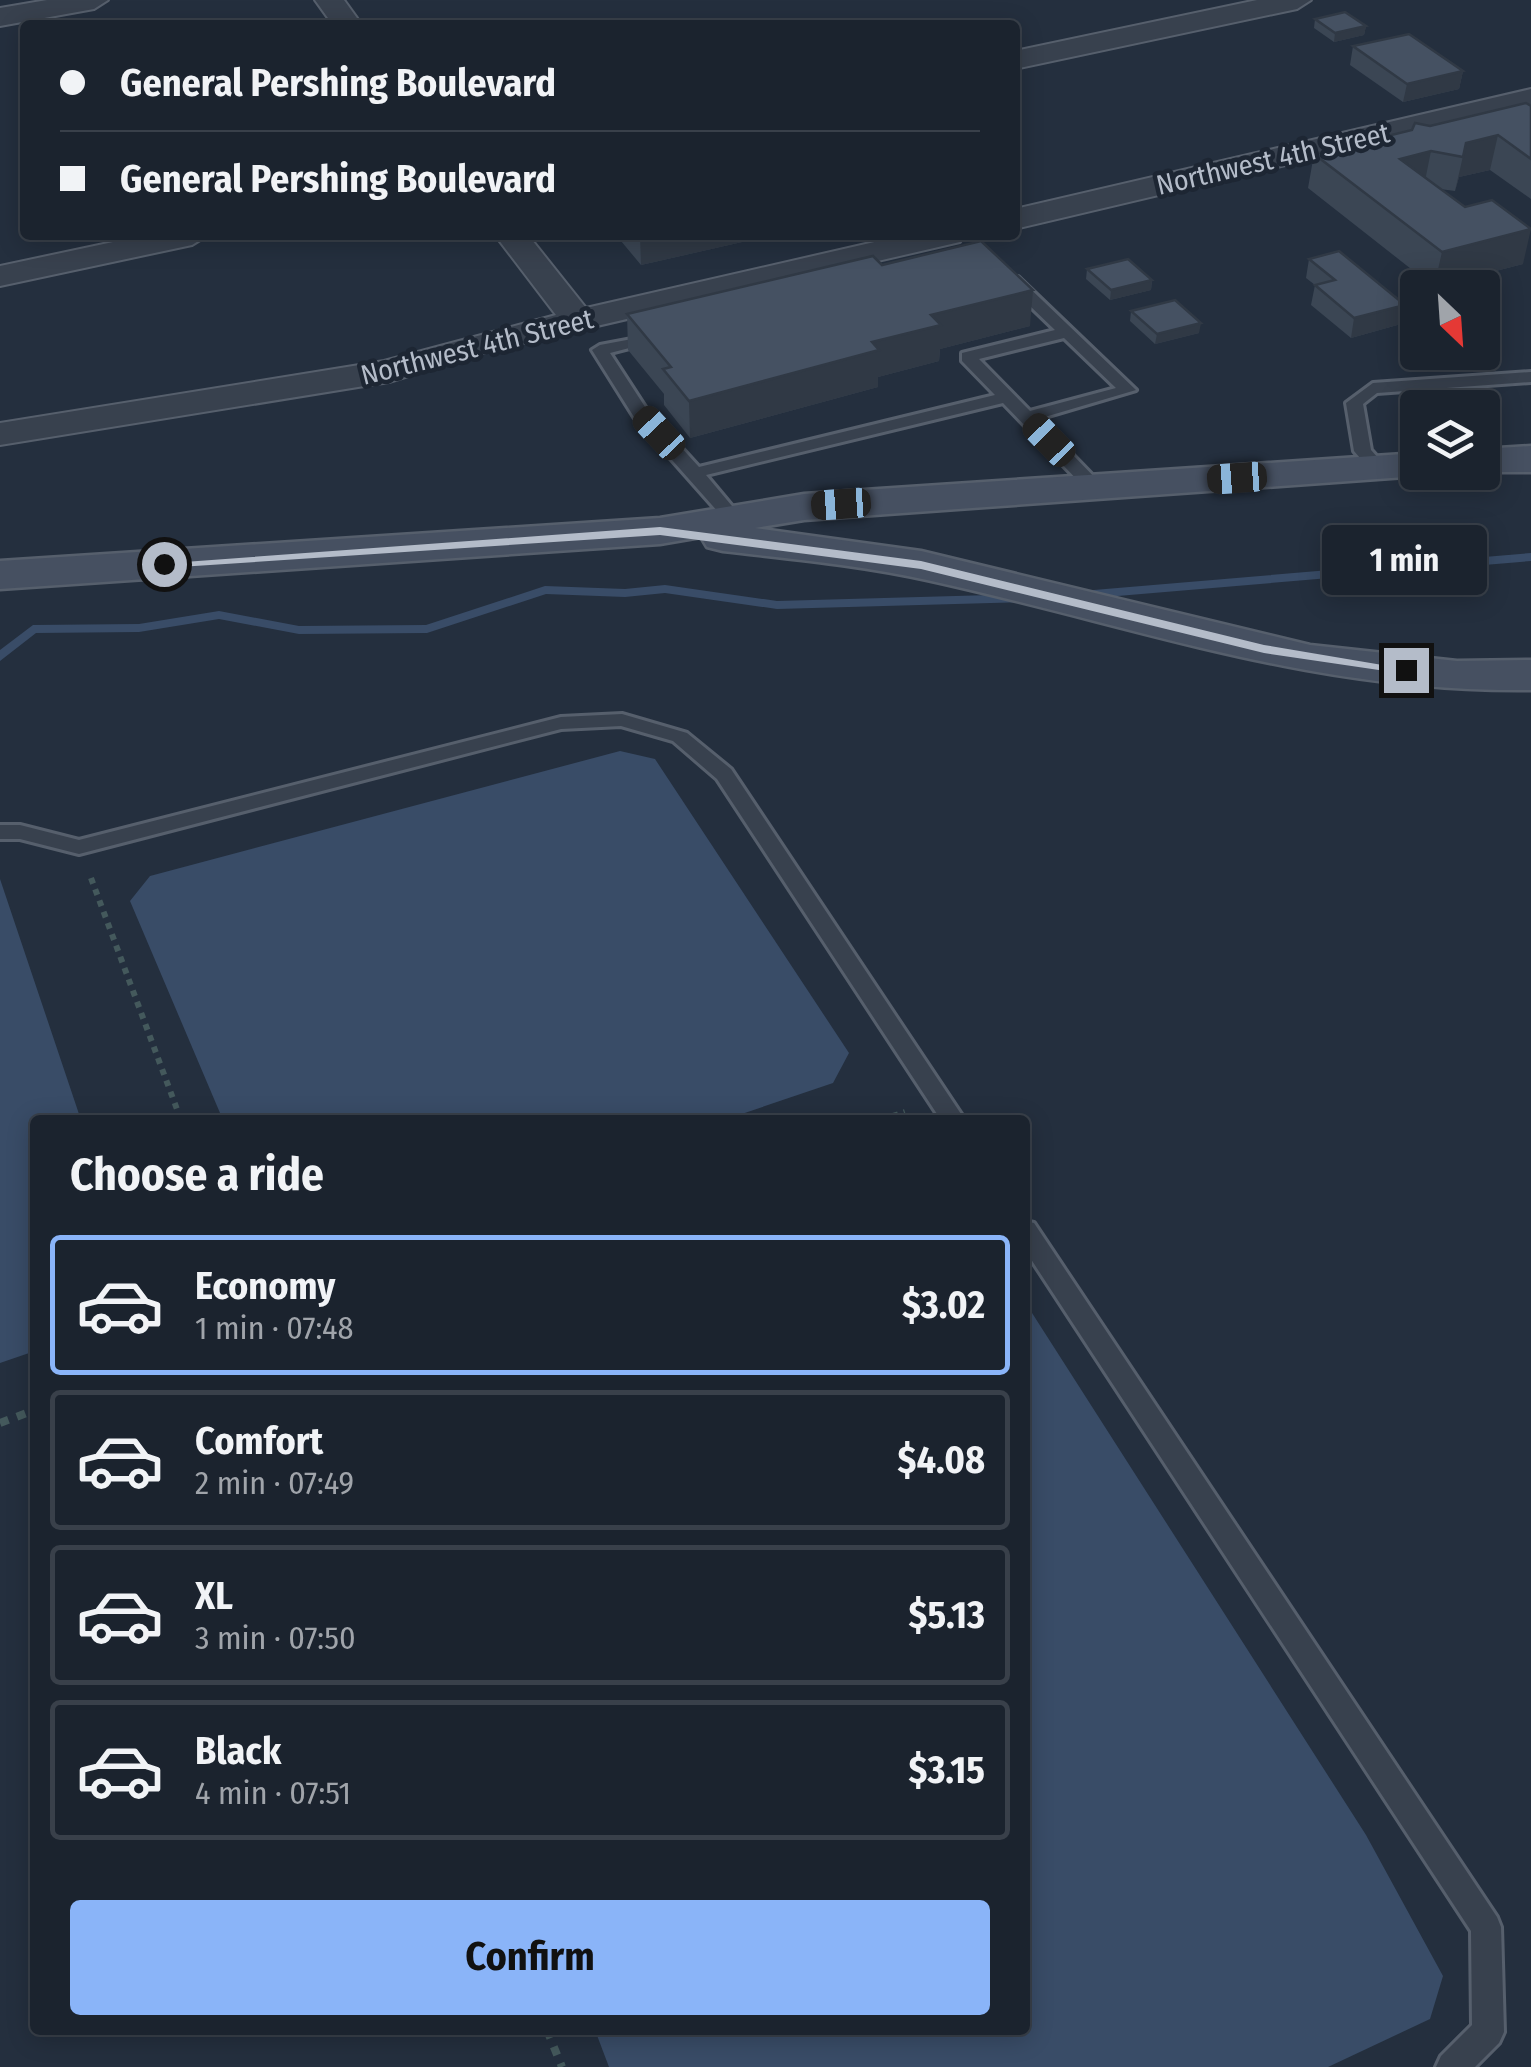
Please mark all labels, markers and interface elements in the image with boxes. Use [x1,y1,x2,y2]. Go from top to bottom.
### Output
text: General Pershing Boulevard [120,60,556,106]
street label: Northwest 4th Street [1153,116,1394,202]
text: General Pershing Boulevard [120,156,556,202]
north arrow [1400,270,1500,370]
map controls [1400,270,1500,490]
street label: Northwest 4th Street [357,302,597,392]
button: layers [1400,390,1500,490]
car [628,401,690,465]
car [1017,408,1081,472]
car [1206,461,1268,495]
car [810,487,872,521]
callout: 1 min [1324,525,1488,595]
text: 1 min [1370,541,1439,579]
route start [142,542,187,587]
route end [1384,648,1429,693]
text: Choose a ride [70,1148,324,1202]
icon: car [75,1260,165,1350]
text: Economy [195,1263,335,1309]
text: $3.02 [902,1282,985,1328]
text: 1 min · 07:48 [195,1309,354,1347]
icon: car [75,1415,165,1505]
text: Comfort [195,1418,323,1464]
text: $4.08 [898,1437,985,1483]
text: 2 min · 07:49 [195,1464,354,1502]
icon: car [75,1570,165,1660]
text: XL [195,1573,233,1619]
text: $5.13 [908,1592,985,1638]
text: 3 min · 07:50 [195,1619,356,1657]
icon: car [75,1725,165,1815]
text: Black [195,1728,281,1774]
text: $3.15 [908,1747,985,1793]
text: 4 min · 07:51 [195,1774,351,1812]
button: Confirm [70,1900,990,2015]

